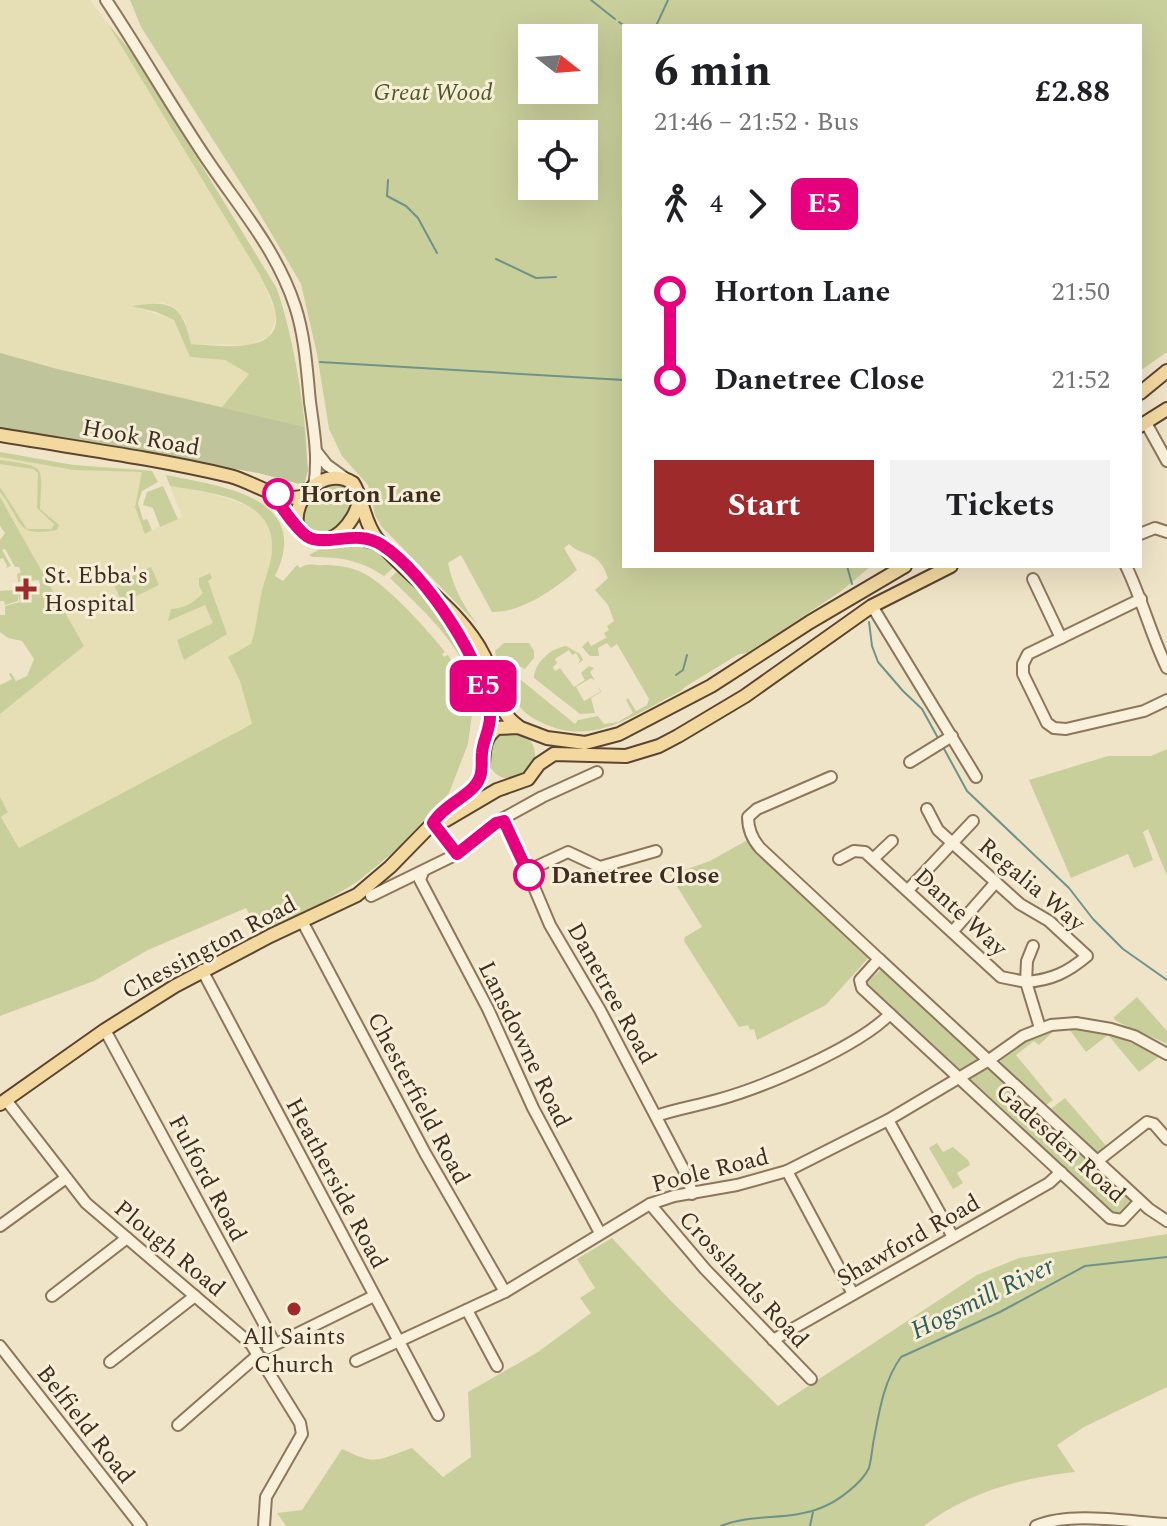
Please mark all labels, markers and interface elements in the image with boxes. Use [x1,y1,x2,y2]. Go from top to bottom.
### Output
north arrow [518,24,598,104]
map controls [518,24,598,200]
text: 6 min [654,38,771,105]
text: £2.88 [1035,69,1110,115]
park label: Great Wood [373,75,493,111]
text: 21:46 – 21:52 · Bus [654,102,859,142]
button: locate [518,120,598,200]
icon: walk [654,182,698,226]
icon: forward [735,182,779,226]
text: E5 [807,182,842,225]
text: 4 [710,184,723,224]
text: Horton Lane [714,269,890,315]
text: 21:50 [1051,272,1110,312]
text: Danetree Close [714,357,925,403]
text: 21:52 [1051,360,1110,400]
street label: Hook Road [79,410,203,466]
button: Start [654,460,874,552]
button: Tickets [890,460,1110,552]
place label: Horton Lane [300,477,441,513]
marker: Horton Lane [263,479,293,509]
place label: St. Ebba's Hospital [44,558,148,622]
marker: St. Ebba's Hospital [15,578,37,600]
line badge: E5 [447,660,519,712]
text: E5 [466,664,500,707]
street label: Regalia Way [970,829,1094,941]
place label: Danetree Close [551,858,719,894]
marker: Danetree Close [514,860,544,890]
street label: Dante Way [905,860,1016,967]
street label: Chessington Road [116,887,303,1009]
street label: Danetree Road [557,916,665,1071]
street label: Lansdowne Road [468,955,580,1134]
street label: Chesterfield Road [357,1006,479,1191]
street label: Gadesden Road [987,1075,1134,1212]
street label: Heatherside Road [276,1091,396,1276]
street label: Fulford Road [159,1109,256,1248]
street label: Poole Road [648,1139,773,1203]
street label: Shawford Road [830,1185,987,1297]
street label: Plough Road [106,1191,233,1306]
street label: Crosslands Road [670,1203,817,1357]
water label: Hogsmill River [904,1245,1062,1350]
marker: All Saints Church [285,1300,303,1318]
place label: All Saints Church [242,1319,346,1383]
street label: Belfield Road [27,1357,143,1492]

